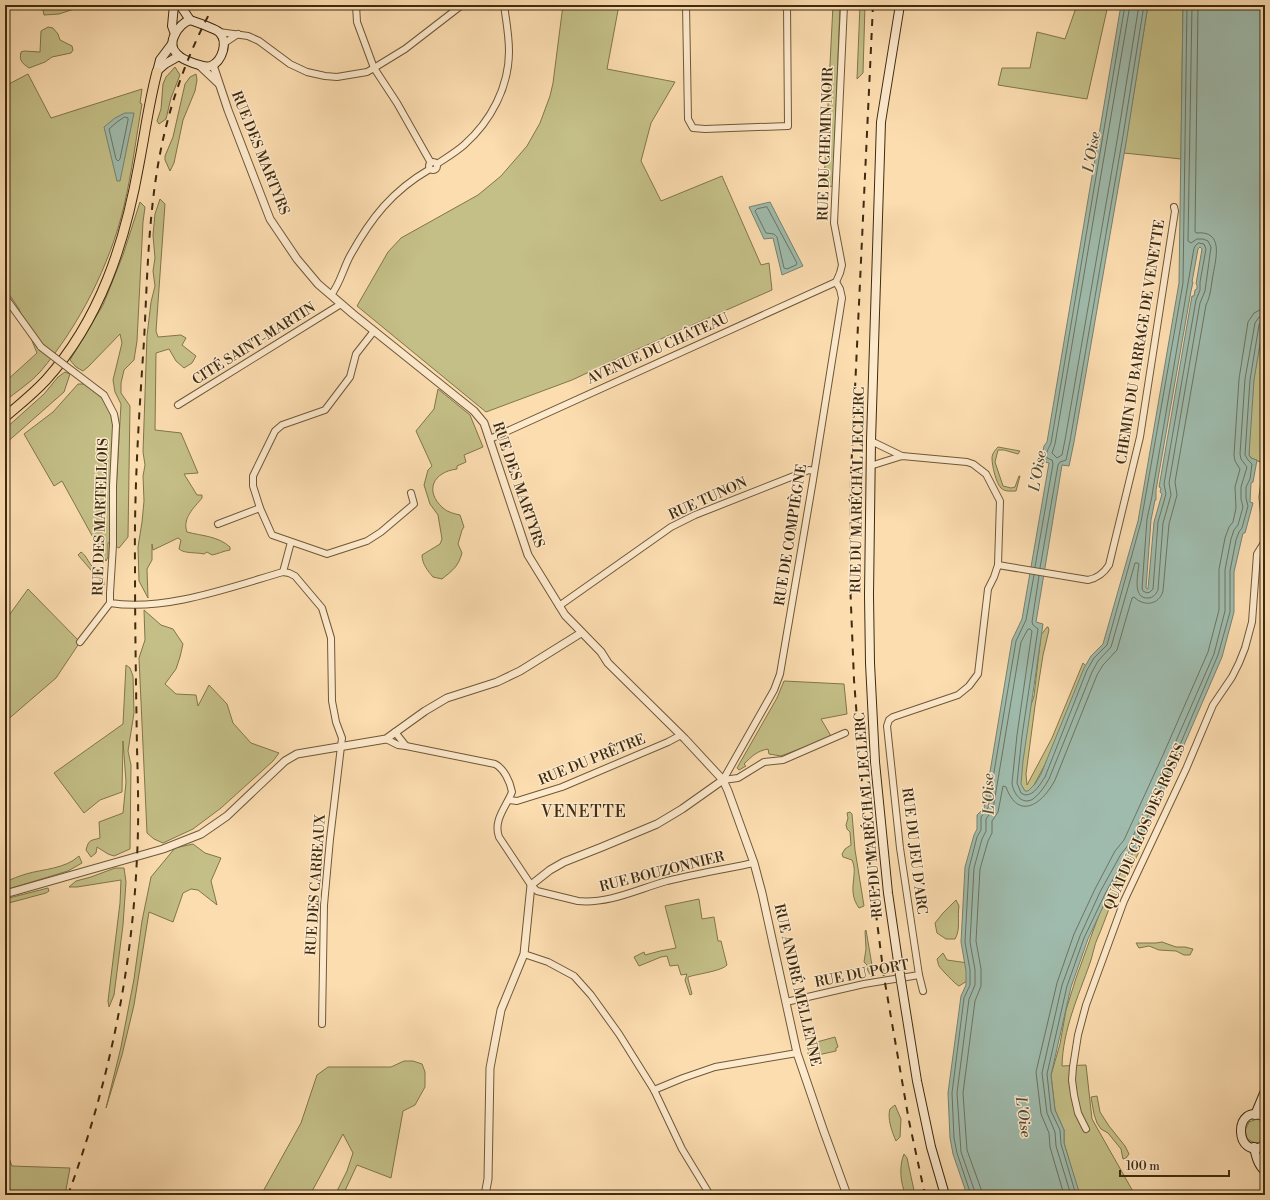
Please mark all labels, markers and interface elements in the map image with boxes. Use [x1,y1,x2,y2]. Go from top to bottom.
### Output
street label: RUE DU CHEMIN NOIR [814,67,838,221]
street label: RUE DES MARTYRS [227,88,293,218]
water label: L'Oise [1079,130,1105,175]
street label: CHEMIN DU BARRAGE DE VENETTE [1113,218,1169,466]
street label: CITÉ SAINT-MARTIN [188,297,320,389]
street label: AVENUE DU CHÂTEAU [582,307,732,389]
street label: RUE DU MARÉCHAL LECLERC [845,387,869,593]
street label: RUE DES MARTYRS [488,420,548,550]
street label: RUE DES MARTELLOIS [89,438,113,596]
water label: L'Oise [1025,449,1051,494]
street label: RUE DE COMPIÈGNE [769,462,811,607]
street label: RUE TUNON [666,474,750,524]
street label: RUE DU MARÉCHAL LECLERC [849,711,887,919]
street label: RUE DU PRÊTRE [535,728,648,790]
street label: QUAI DU CLOS DES ROSES [1100,741,1190,913]
water label: L'Oise [979,773,999,816]
street label: RUE DU JEU D'ARC [897,787,931,915]
district label: VENETTE [540,802,627,822]
street label: RUE DES CARREAUX [302,813,330,956]
street label: RUE BOUZONNIER [598,848,727,896]
street label: RUE ANDRÉ MELLENNE [770,902,826,1068]
street label: RUE DU PORT [813,956,911,992]
water label: L'Oise [1011,1094,1035,1139]
scale bar [1120,1152,1229,1178]
text: 100 m [1126,1159,1160,1174]

